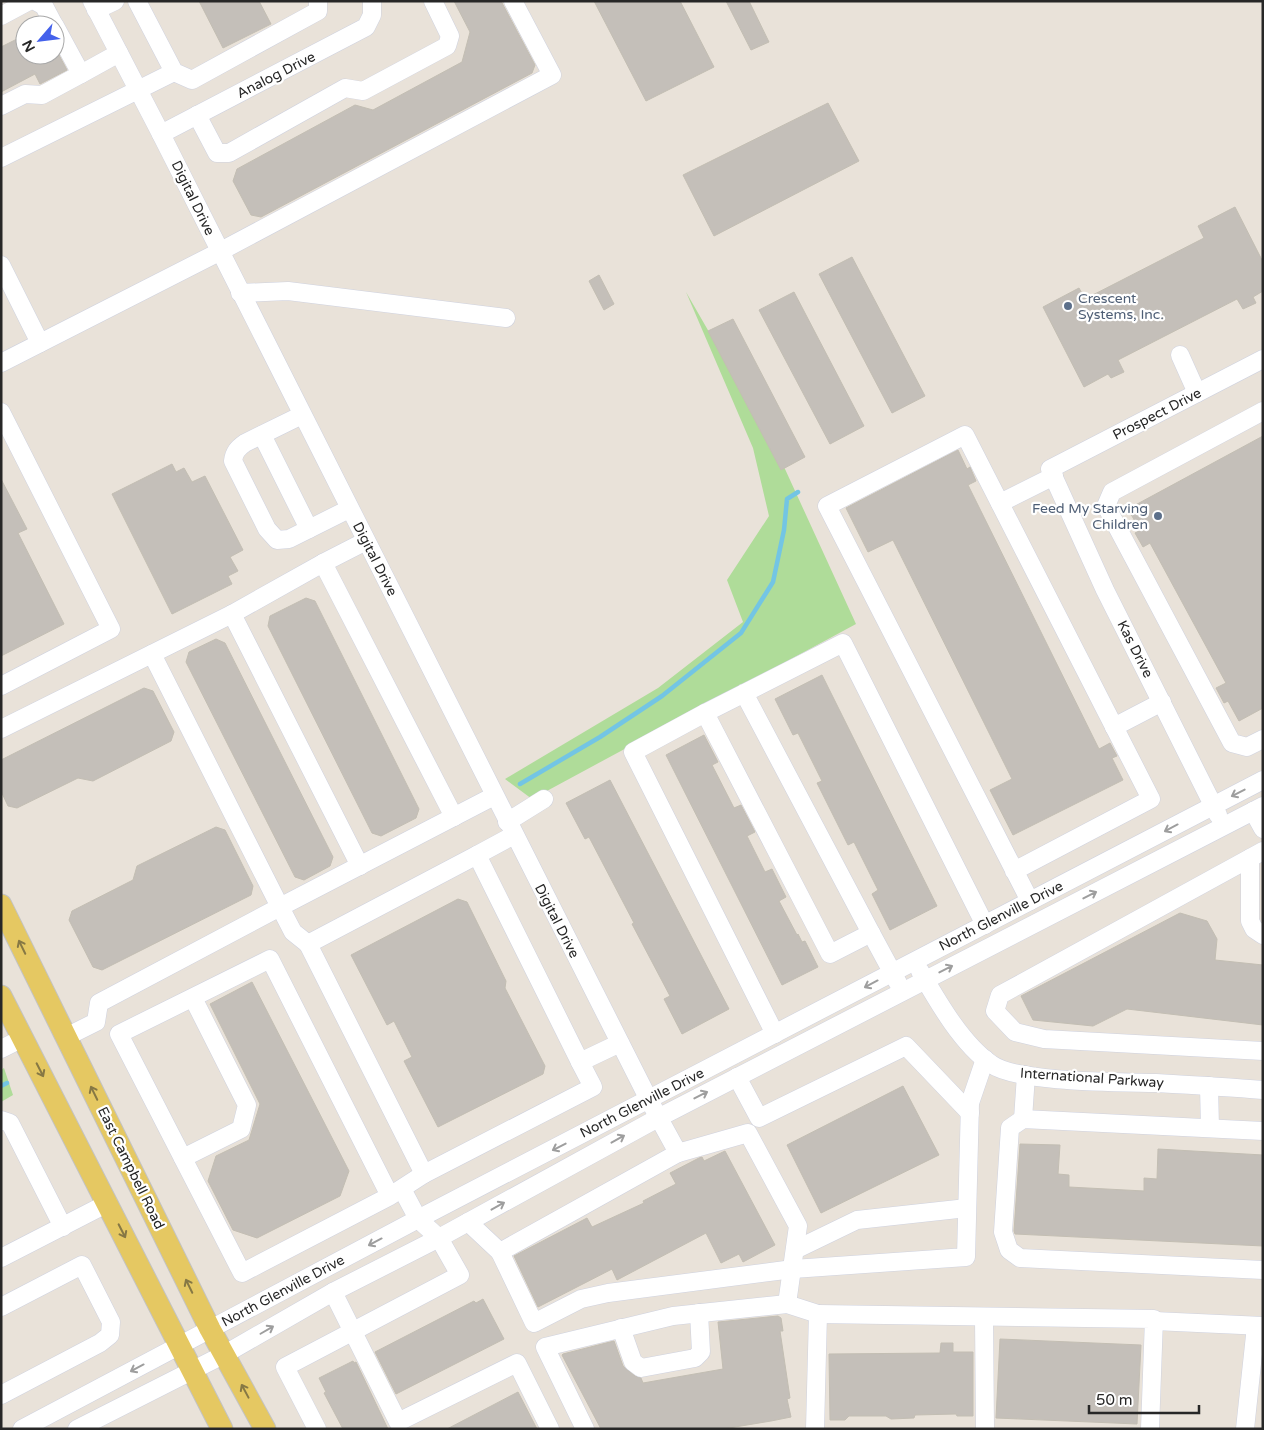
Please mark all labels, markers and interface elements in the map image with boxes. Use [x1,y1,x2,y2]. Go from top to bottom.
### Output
north arrow [15,15,65,65]
text: N [19,37,39,55]
street label: Analog Drive [234,48,318,102]
street label: Digital Drive [168,158,218,238]
place label: Crescent Systems, Inc. [1078,290,1164,323]
marker: Crescent Systems, Inc. [1062,300,1074,312]
street label: Prospect Drive [1110,384,1204,444]
place label: Feed My Starving Children [1032,500,1148,533]
marker: Feed My Starving Children [1152,510,1164,522]
street label: Digital Drive [349,519,401,599]
street label: Kas Drive [1113,617,1157,681]
one-way arrow [1231,788,1246,798]
one-way arrow [1163,823,1178,833]
street label: North Glenville Drive [936,877,1066,955]
street label: Digital Drive [531,881,583,961]
one-way arrow [1083,890,1098,900]
one-way arrow [17,940,26,955]
one-way arrow [938,964,953,973]
one-way arrow [863,979,878,989]
one-way arrow [36,1062,45,1077]
street label: North Glenville Drive [577,1064,707,1142]
street label: International Parkway [1020,1064,1165,1092]
one-way arrow [89,1086,98,1101]
one-way arrow [693,1090,708,1099]
street label: East Campbell Road [94,1104,168,1232]
one-way arrow [610,1134,625,1144]
one-way arrow [551,1142,566,1152]
one-way arrow [490,1200,504,1210]
one-way arrow [118,1223,127,1238]
one-way arrow [367,1237,382,1247]
street label: North Glenville Drive [219,1251,347,1331]
one-way arrow [184,1279,193,1294]
one-way arrow [260,1325,275,1335]
one-way arrow [129,1363,144,1373]
scale bar [1089,1382,1199,1414]
one-way arrow [240,1384,250,1399]
text: 50 m [1096,1391,1133,1409]

